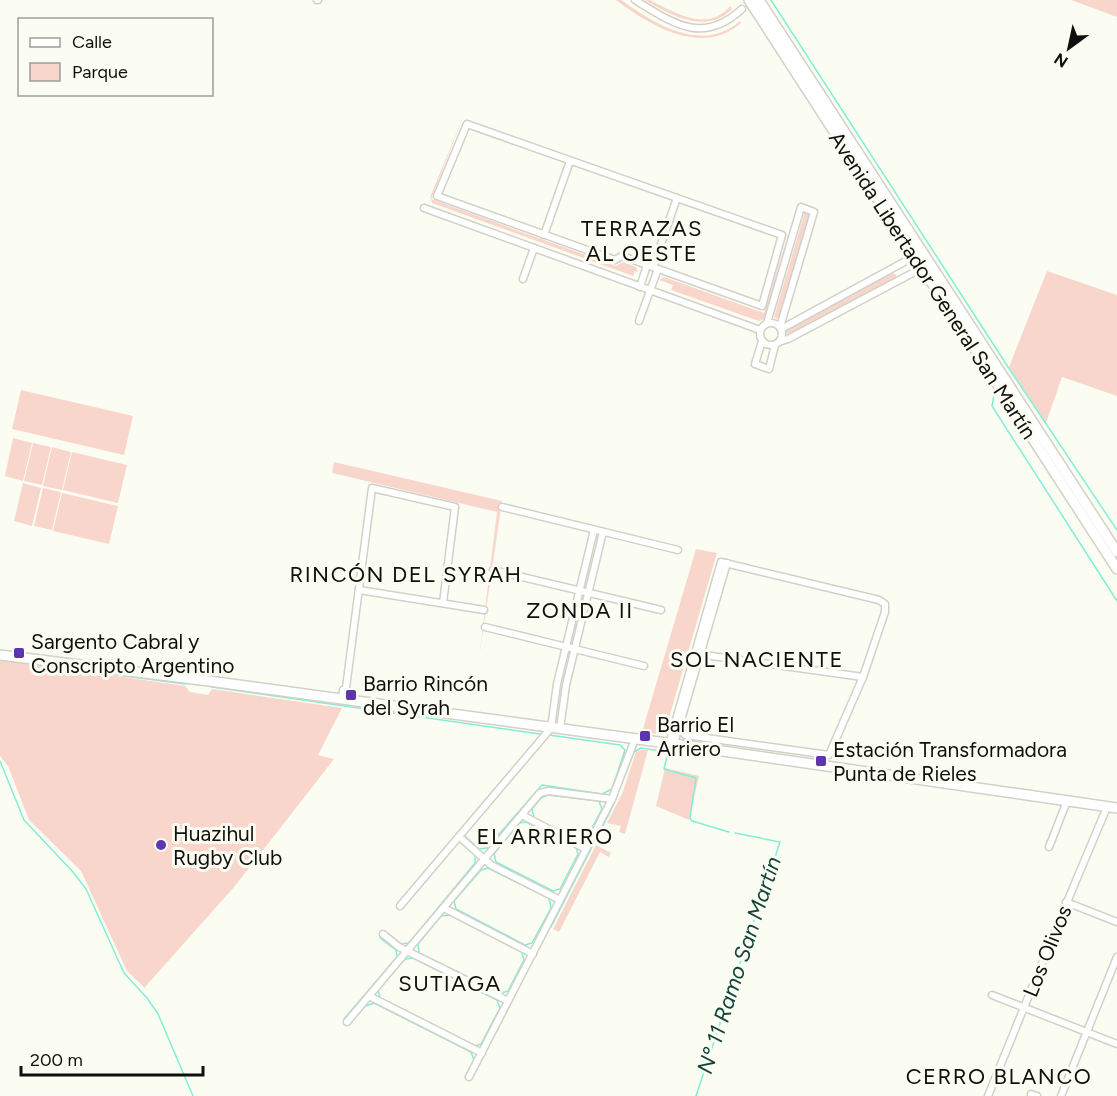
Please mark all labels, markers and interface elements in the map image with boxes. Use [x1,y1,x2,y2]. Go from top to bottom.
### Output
legend [18,18,213,96]
north arrow [1039,18,1099,78]
text: Calle [72,31,112,53]
text: N [1051,49,1071,71]
text: Parque [72,61,128,83]
street label: Avenida Libertador General San Martín [824,126,1042,444]
district label: TERRAZAS AL OESTE [581,215,703,267]
district label: RINCÓN DEL SYRAH [289,561,523,588]
district label: ZONDA II [526,597,634,624]
place label: Sargento Cabral y Conscripto Argentino [31,629,234,678]
marker: Sargento Cabral y Conscripto Argentino [12,646,26,660]
district label: SOL NACIENTE [670,646,844,673]
place label: Barrio Rincón del Syrah [363,671,488,720]
marker: Barrio Rincón del Syrah [344,688,358,702]
place label: Barrio El Arriero [657,712,734,761]
marker: Barrio El Arriero [638,729,652,743]
place label: Estación Transformadora Punta de Rieles [833,737,1067,786]
marker: Estación Transformadora Punta de Rieles [814,754,828,768]
place label: Huazihul Rugby Club [173,821,282,870]
district label: EL ARRIERO [476,823,614,850]
marker: Huazihul Rugby Club [154,838,168,852]
water label: Nº 11 Ramo San Martín [691,853,787,1077]
street label: Los Olivos [1017,902,1077,1000]
district label: SUTIAGA [398,970,502,997]
scale bar [21,1039,202,1077]
text: 200 m [30,1049,83,1071]
district label: CERRO BLANCO [906,1063,1092,1090]

